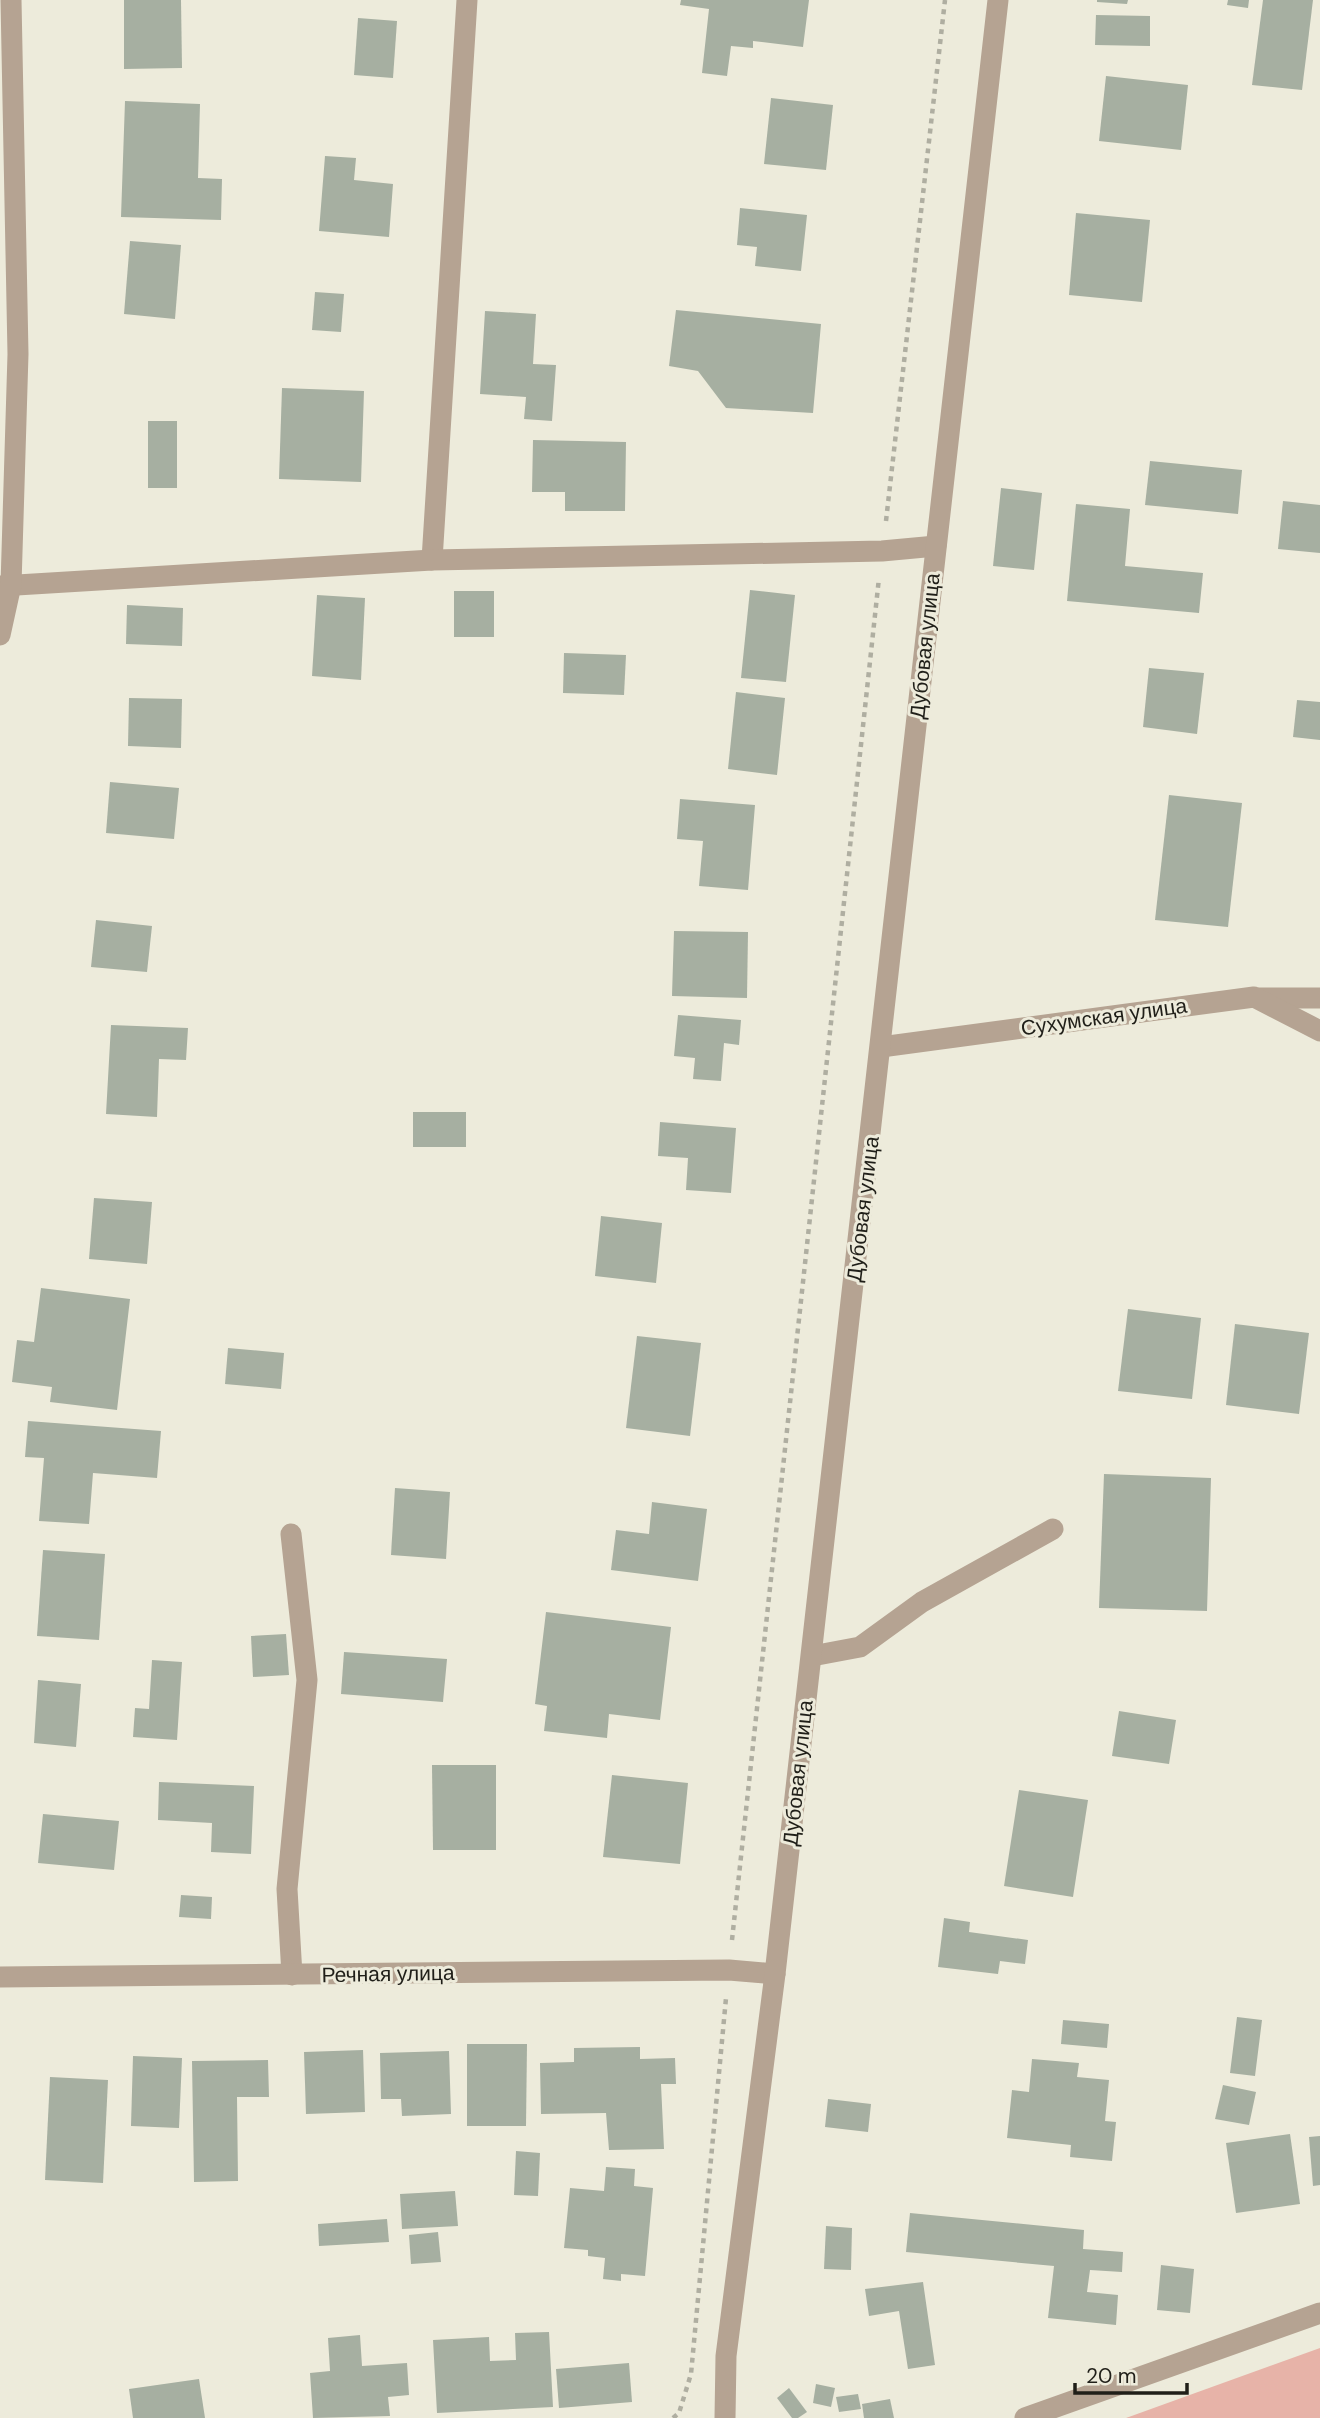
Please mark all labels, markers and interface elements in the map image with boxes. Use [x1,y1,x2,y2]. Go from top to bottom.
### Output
street label: Дубовая улица [903,571,947,720]
street label: Сухумская улица [1019,991,1189,1043]
street label: Дубовая улица [840,1134,886,1283]
street label: Дубовая улица [776,1698,820,1847]
street label: Речная улица [321,1959,455,1989]
scale bar [1075,2352,1187,2396]
text: 20 m [1086,2362,1137,2390]

